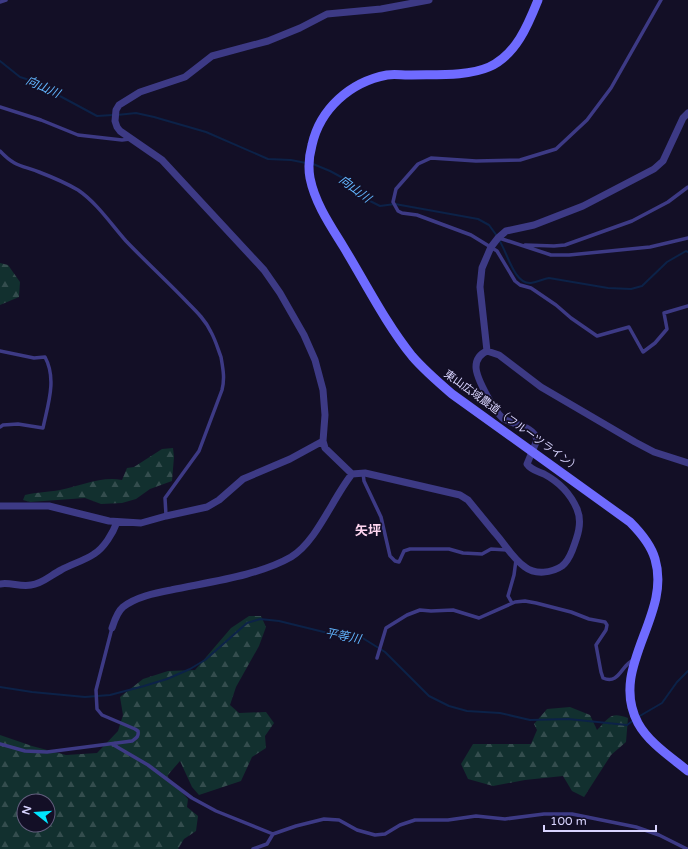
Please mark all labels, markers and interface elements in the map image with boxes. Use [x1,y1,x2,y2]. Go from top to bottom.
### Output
water label: 向山川 [24,73,64,102]
water label: 向山川 [336,173,375,207]
street label: 東山広域農道（フルーツライン） [442,367,582,475]
district label: 矢坪 [355,523,381,539]
water label: 平等川 [324,626,364,647]
north arrow [16,793,56,833]
text: N [19,804,34,816]
scale bar [544,807,656,833]
text: 100 m [550,814,587,828]

